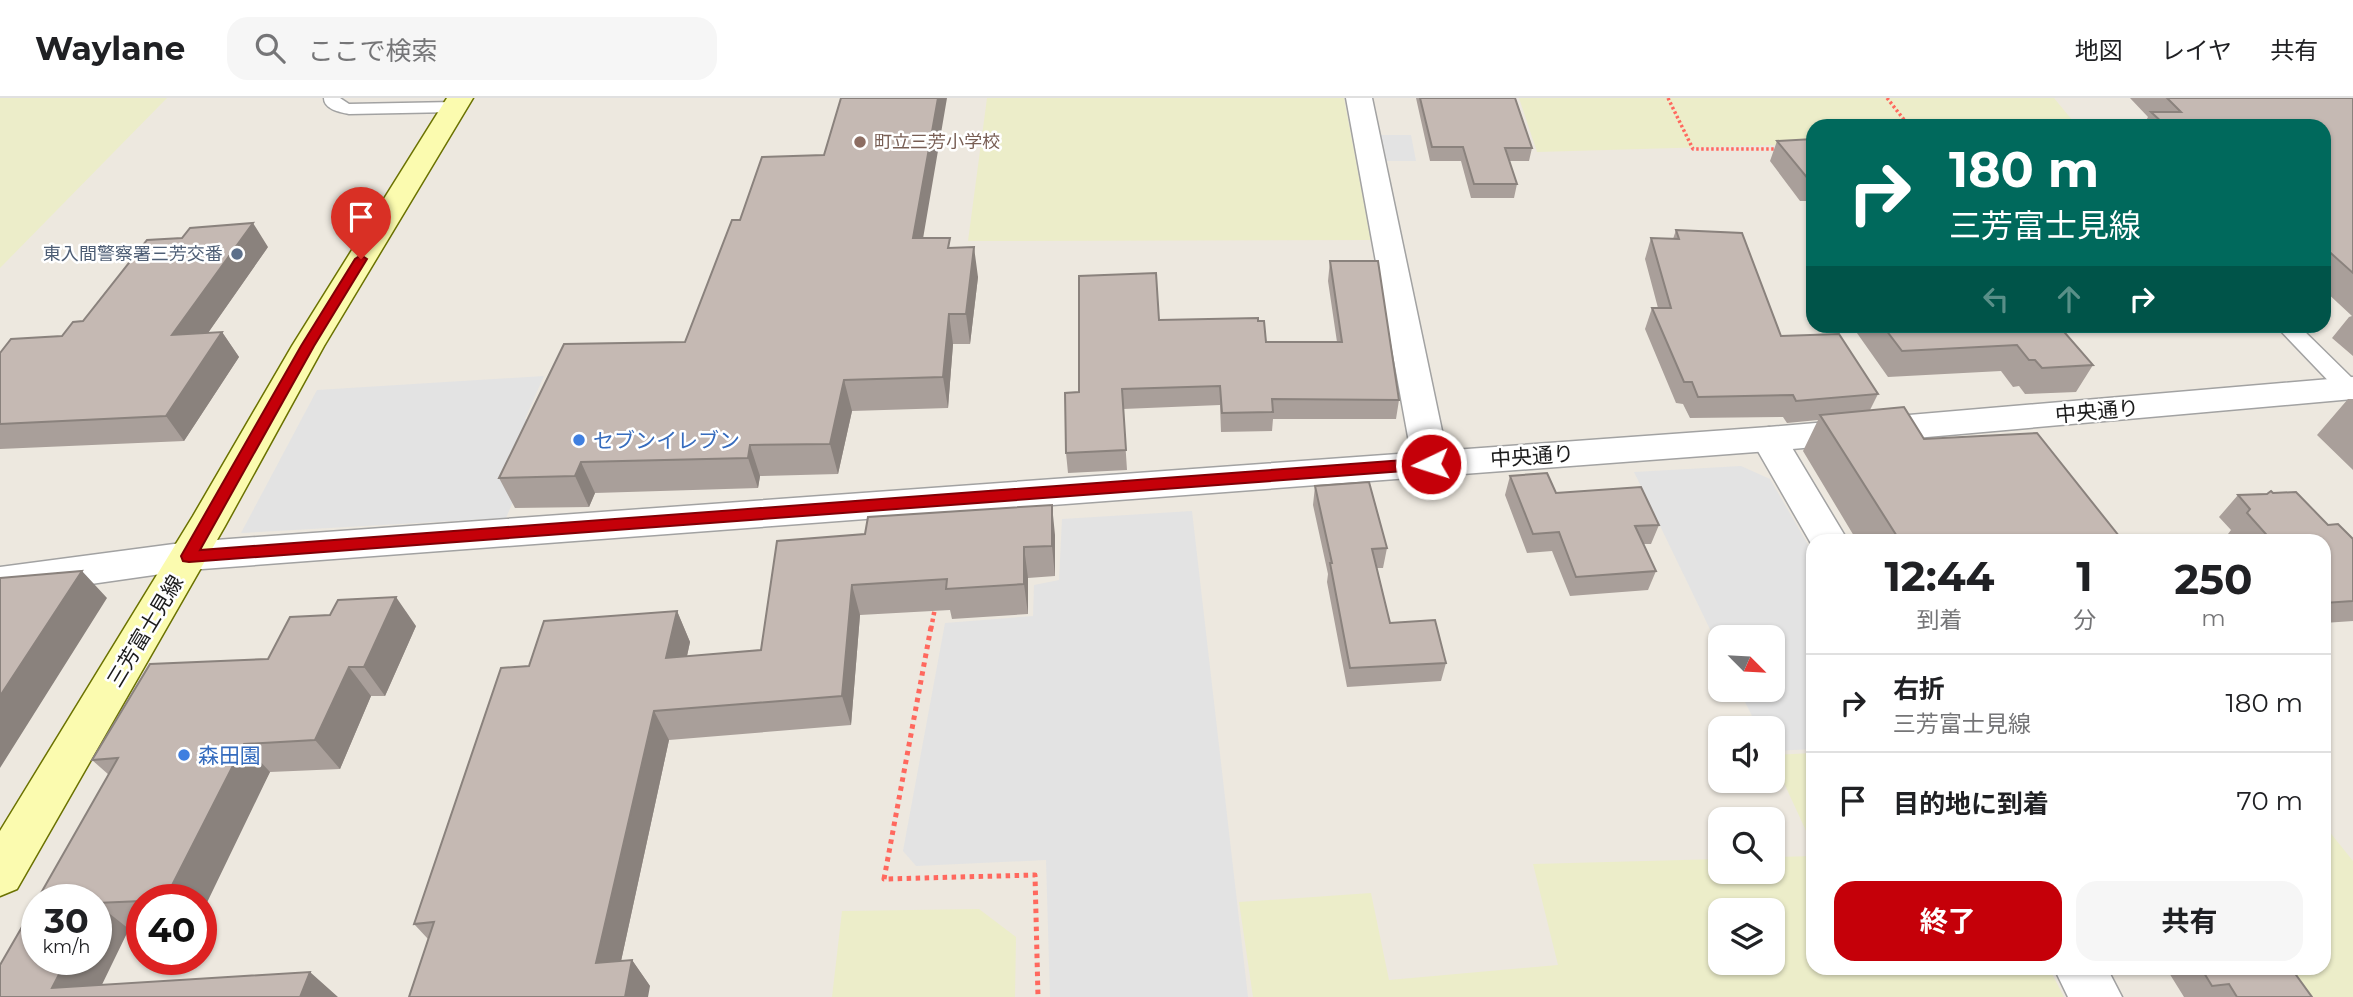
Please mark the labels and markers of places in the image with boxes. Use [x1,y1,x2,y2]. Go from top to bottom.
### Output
place label: 町立三芳小学校 [874,131,1000,153]
marker: 町立三芳小学校 [852,134,868,150]
pin [331,187,391,259]
place label: 東入間警察署三芳交番 [43,243,223,265]
marker: 東入間警察署三芳交番 [229,246,245,262]
place label: セブンイレブン [593,428,740,453]
marker: セブンイレブン [571,432,587,448]
place label: 森田園 [198,743,261,768]
marker: 森田園 [176,747,192,763]

